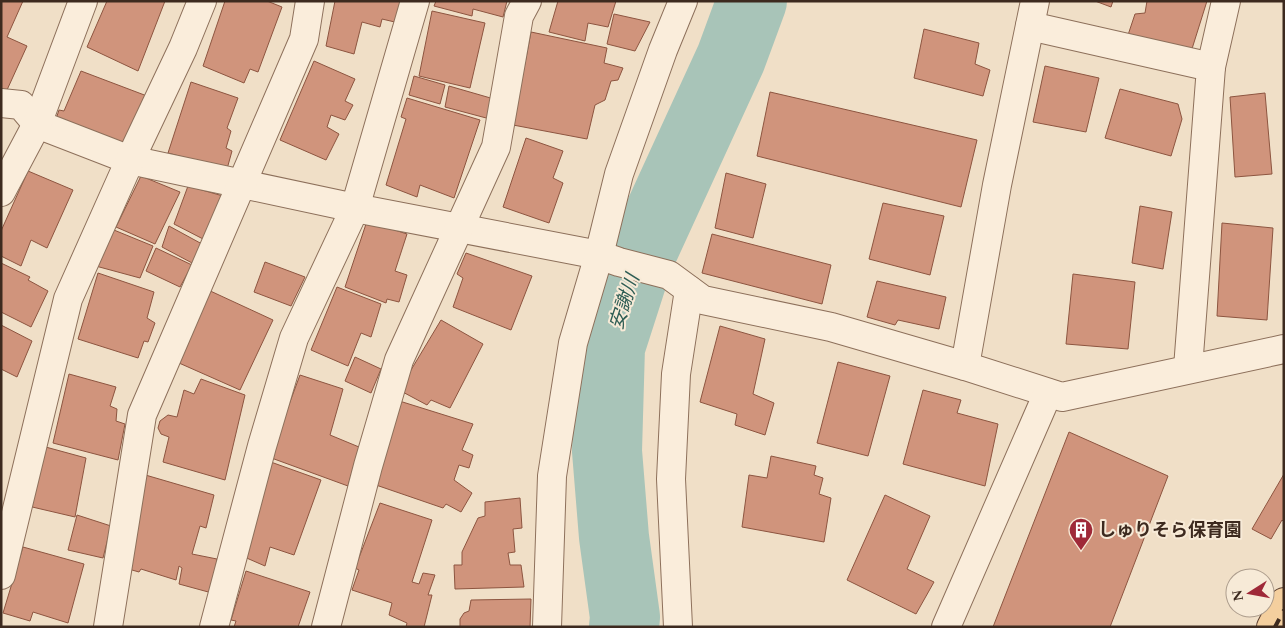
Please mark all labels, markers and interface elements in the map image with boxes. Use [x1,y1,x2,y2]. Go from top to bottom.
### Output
water label: 安謝川 [602,269,648,334]
building icon: しゅりそら保育園 [1068,517,1094,551]
place label: しゅりそら保育園 [1098,517,1242,544]
north arrow [1225,568,1275,618]
text: N [1226,588,1249,603]

